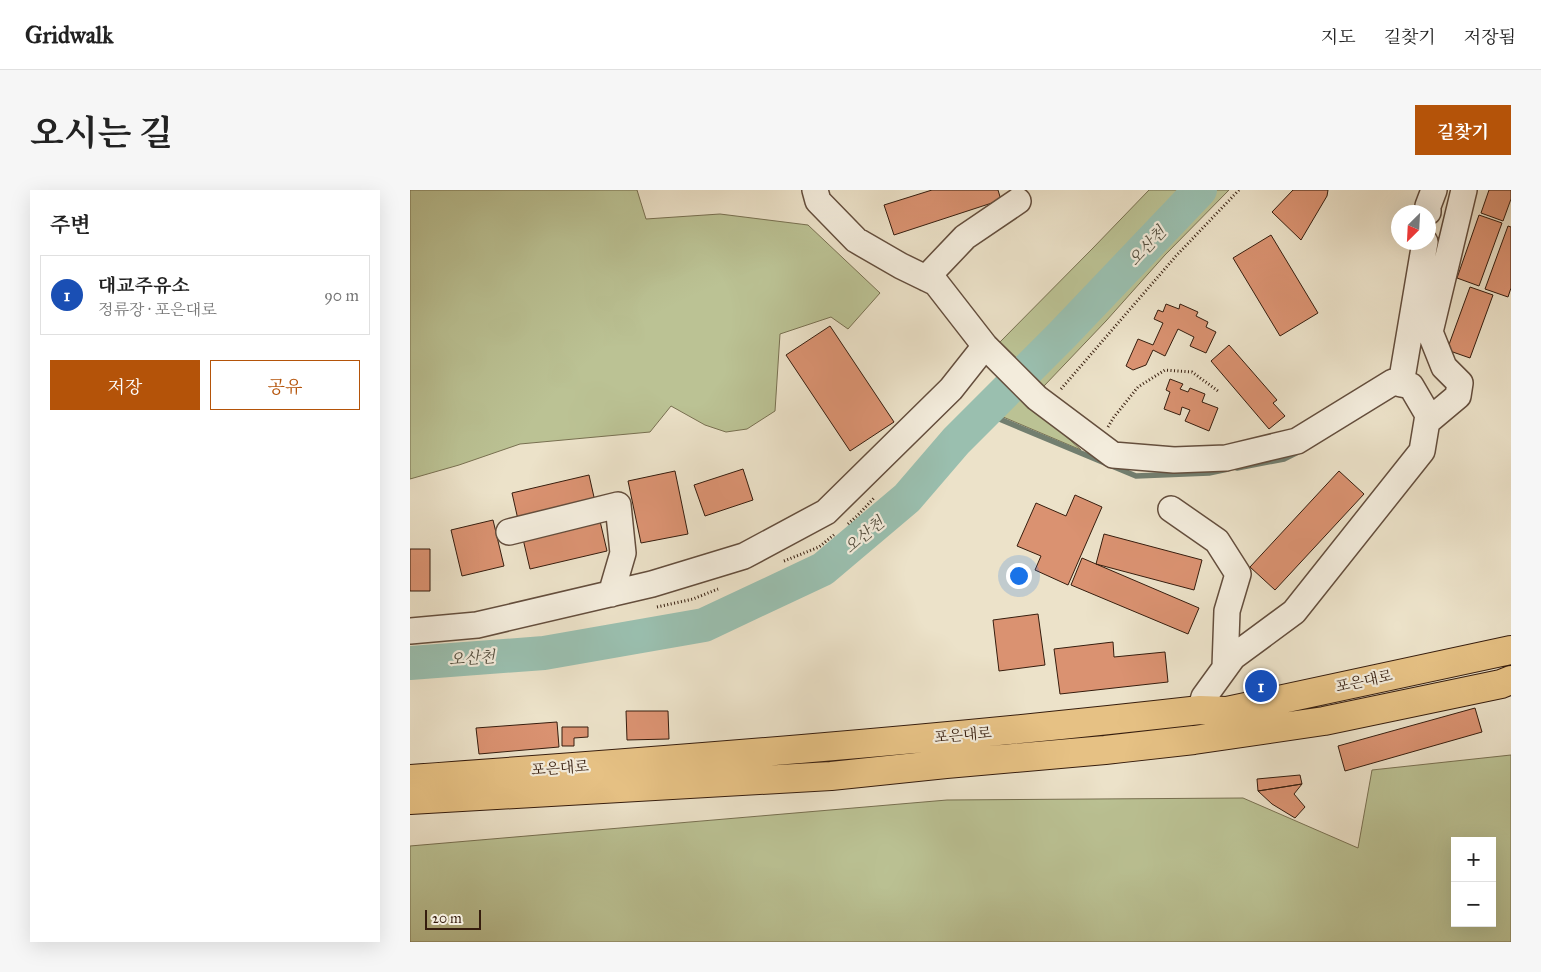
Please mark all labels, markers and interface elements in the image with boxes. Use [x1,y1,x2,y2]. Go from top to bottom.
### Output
text: Gridwalk [25,20,113,50]
text: 지도 [1321,26,1356,48]
text: 길찾기 [1384,26,1436,48]
text: 저장됨 [1464,26,1516,48]
button: 길찾기 [1415,105,1511,155]
text: 오시는 길 [30,112,173,155]
north arrow [1391,205,1436,250]
text: 주변 [50,212,91,238]
water label: 오산천 [1124,221,1171,269]
text: 대교주유소 [98,274,190,297]
text: 1 [64,286,70,305]
text: 90 m [324,286,359,305]
text: 정류장 · 포은대로 [98,300,217,319]
button: 저장 [50,360,200,410]
button: 공유 [210,360,360,410]
water label: 오산천 [840,512,889,557]
your location [1006,563,1032,589]
water label: 오산천 [448,647,497,669]
street label: 포은대로 [1334,666,1395,696]
pin: 1 [1245,667,1277,705]
street label: 포은대로 [933,723,993,746]
street label: 포은대로 [530,757,590,779]
map controls [1451,837,1496,927]
button: + [1451,837,1496,882]
button: − [1451,882,1496,927]
scale bar [425,907,481,930]
text: 20 m [432,910,462,927]

